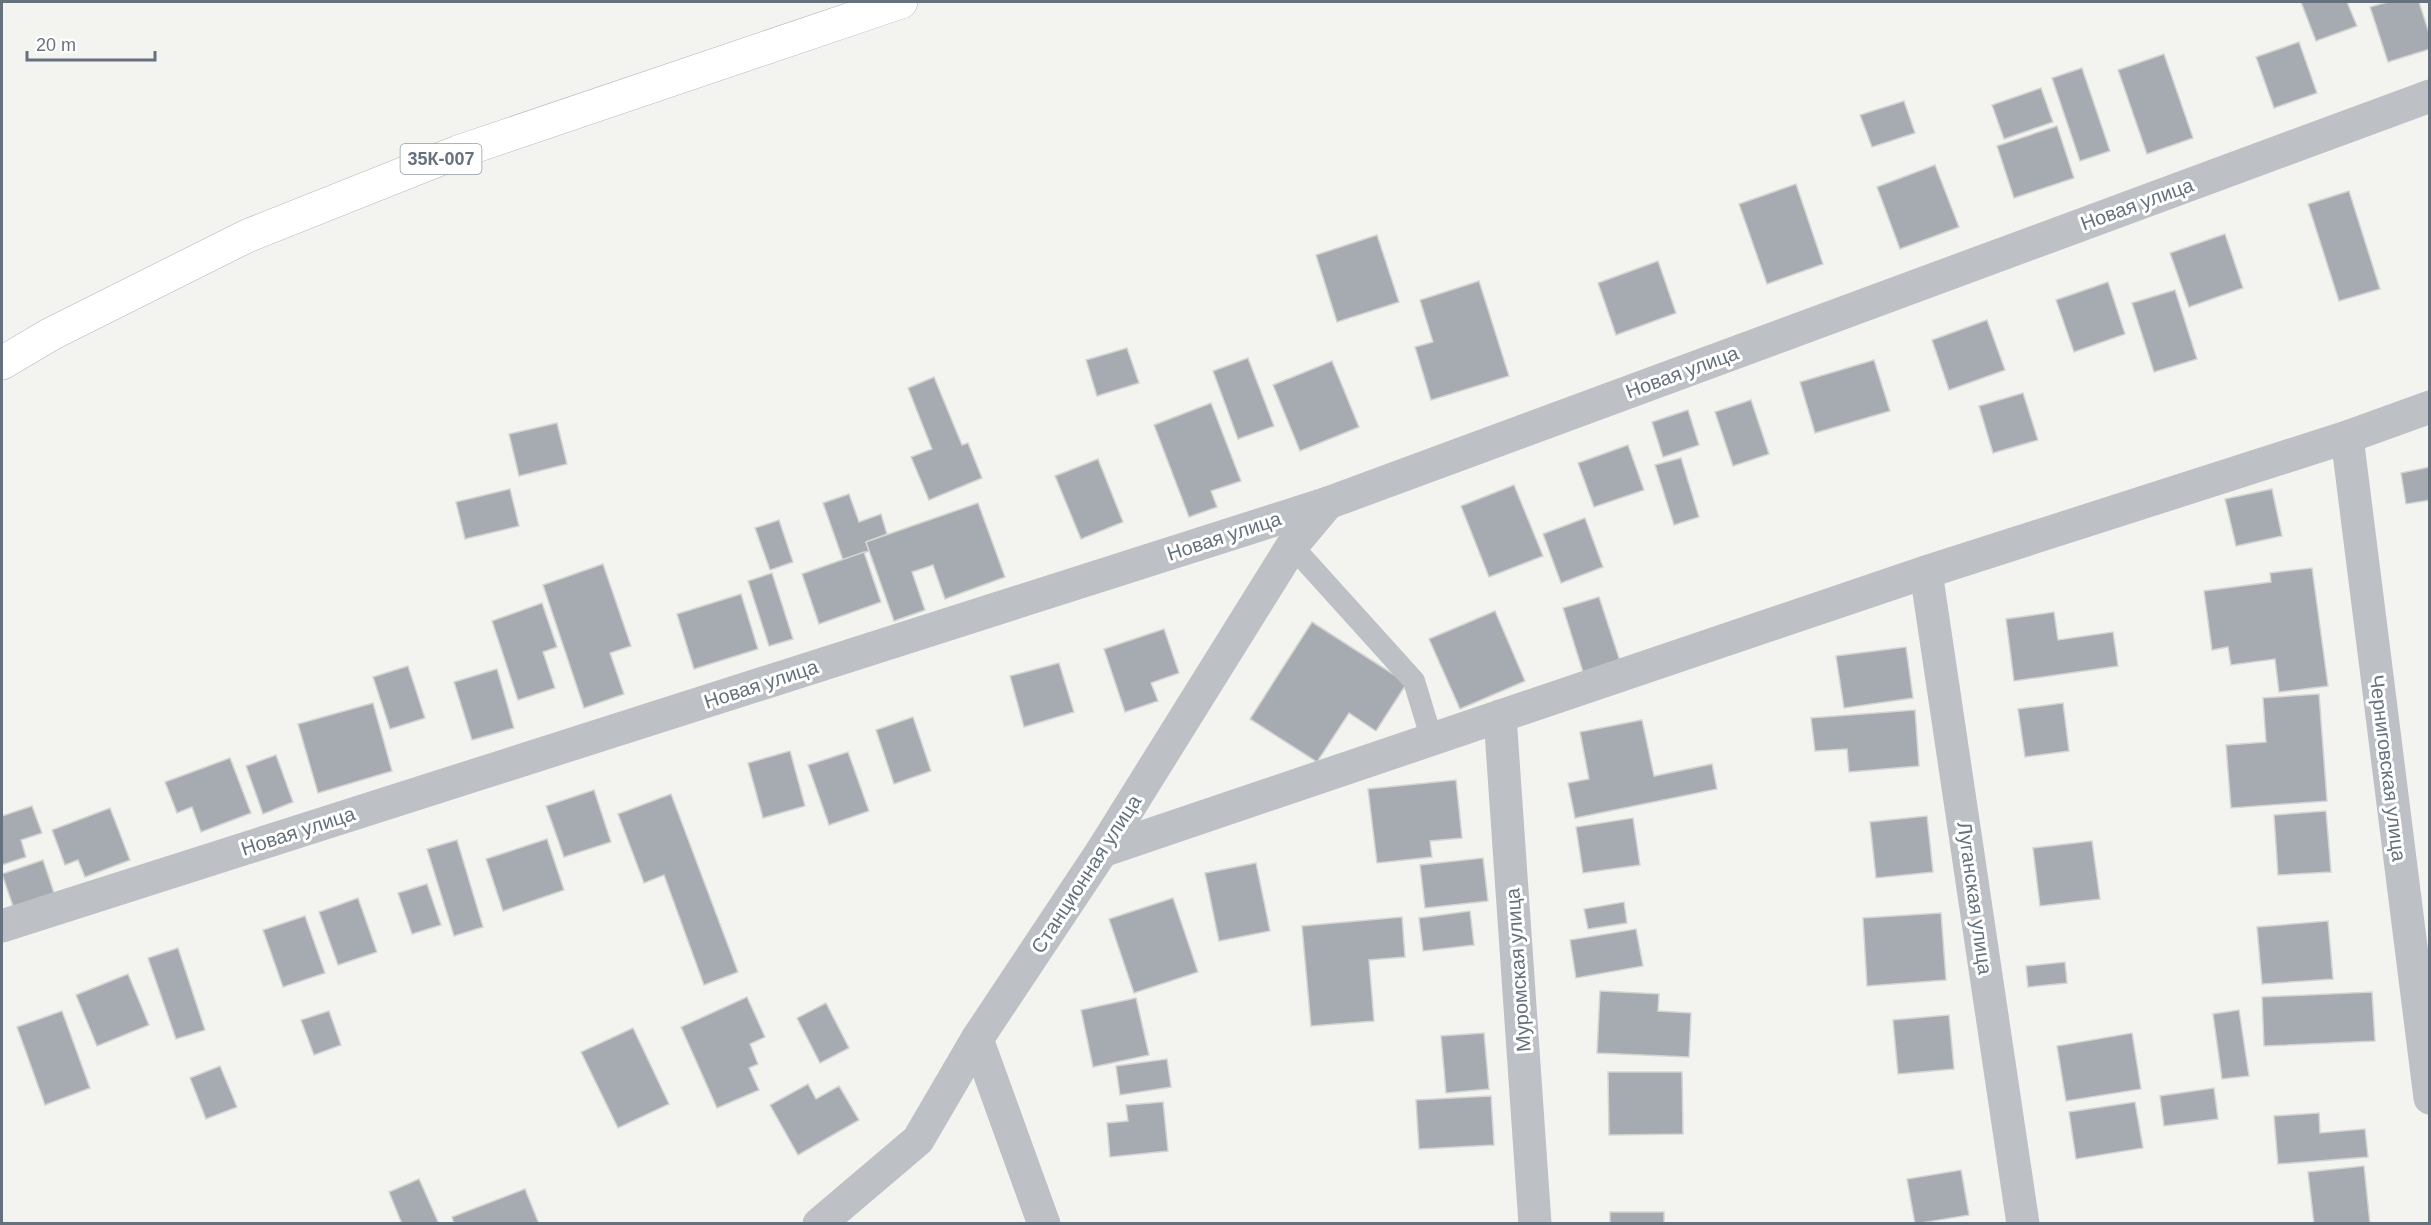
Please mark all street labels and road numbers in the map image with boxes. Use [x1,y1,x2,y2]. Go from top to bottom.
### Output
road number: 35К-007 [400,144,482,174]
street label: Новая улица [2078,173,2197,235]
street label: Новая улица [1623,341,1742,403]
street label: Новая улица [1164,507,1285,565]
street label: Новая улица [701,655,822,713]
street label: Черниговская улица [2366,673,2410,863]
street label: Станционная улица [1027,790,1146,957]
street label: Новая улица [238,802,359,860]
street label: Луганская улица [1953,820,1997,977]
street label: Муромская улица [1501,886,1535,1053]

